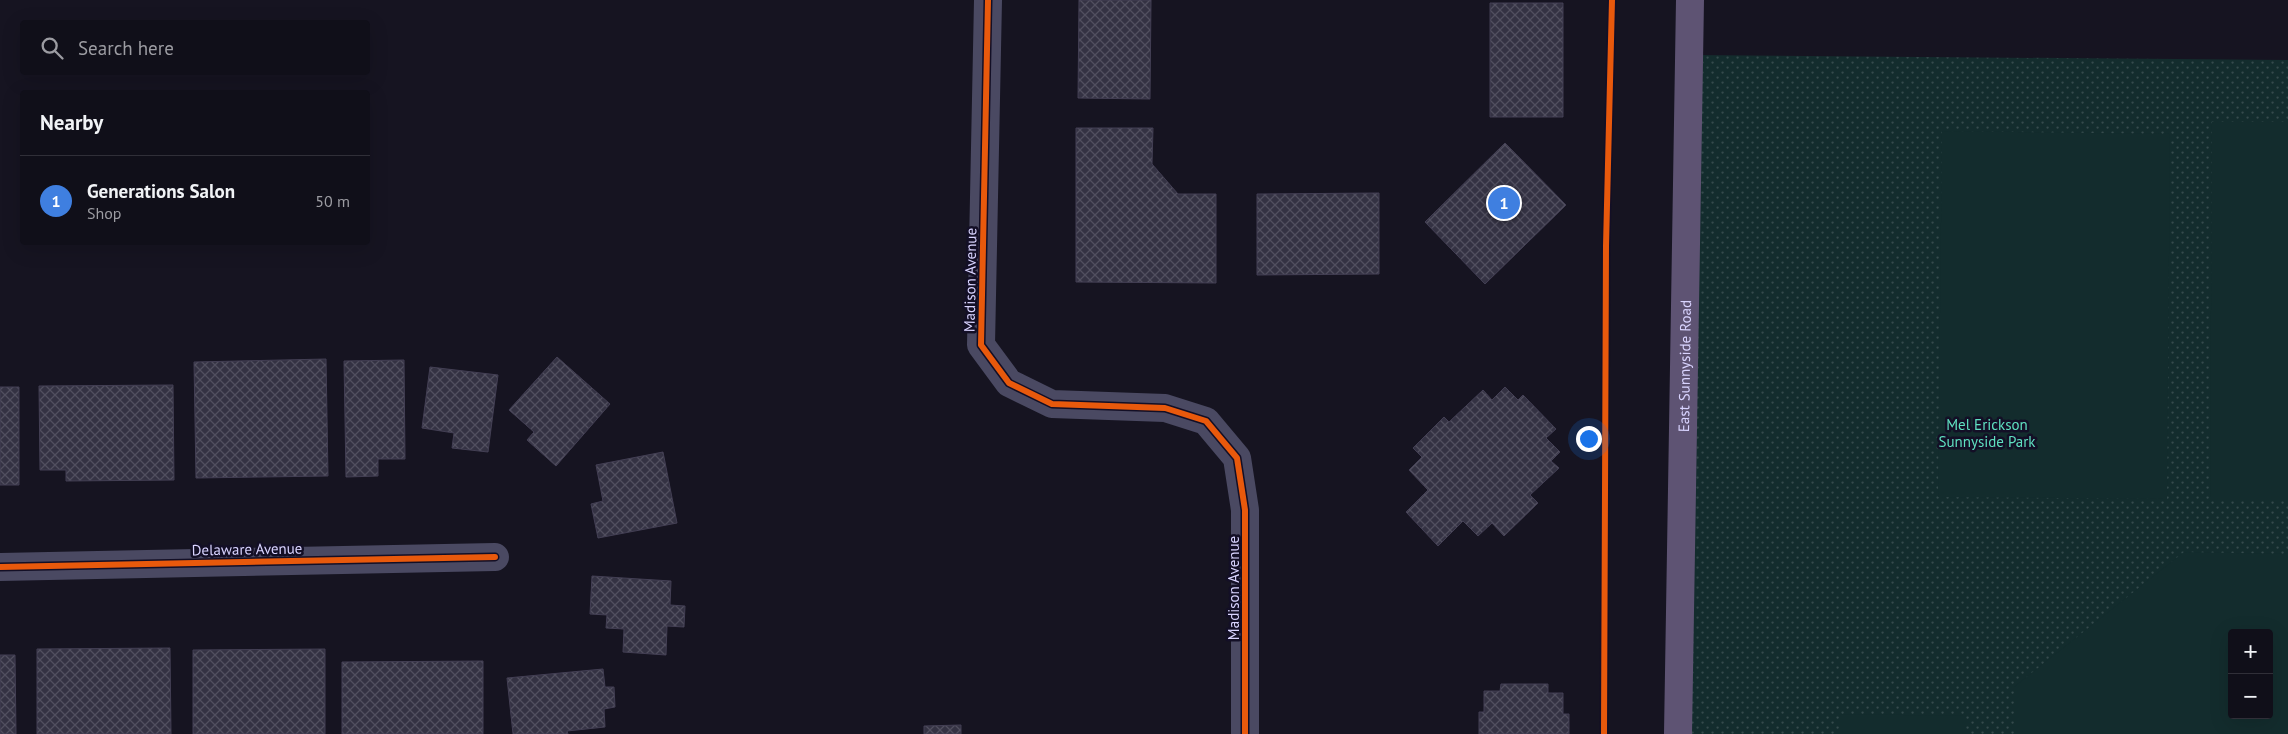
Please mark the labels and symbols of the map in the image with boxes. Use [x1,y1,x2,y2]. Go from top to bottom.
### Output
pin: 1 [1488,184,1520,222]
street label: Madison Avenue [960,228,980,332]
street label: East Sunnyside Road [1673,300,1695,432]
park label: Mel Erickson Sunnyside Park [1938,415,2036,451]
your location [1576,426,1602,452]
street label: Madison Avenue [1224,536,1243,640]
street label: Delaware Avenue [191,539,303,559]

